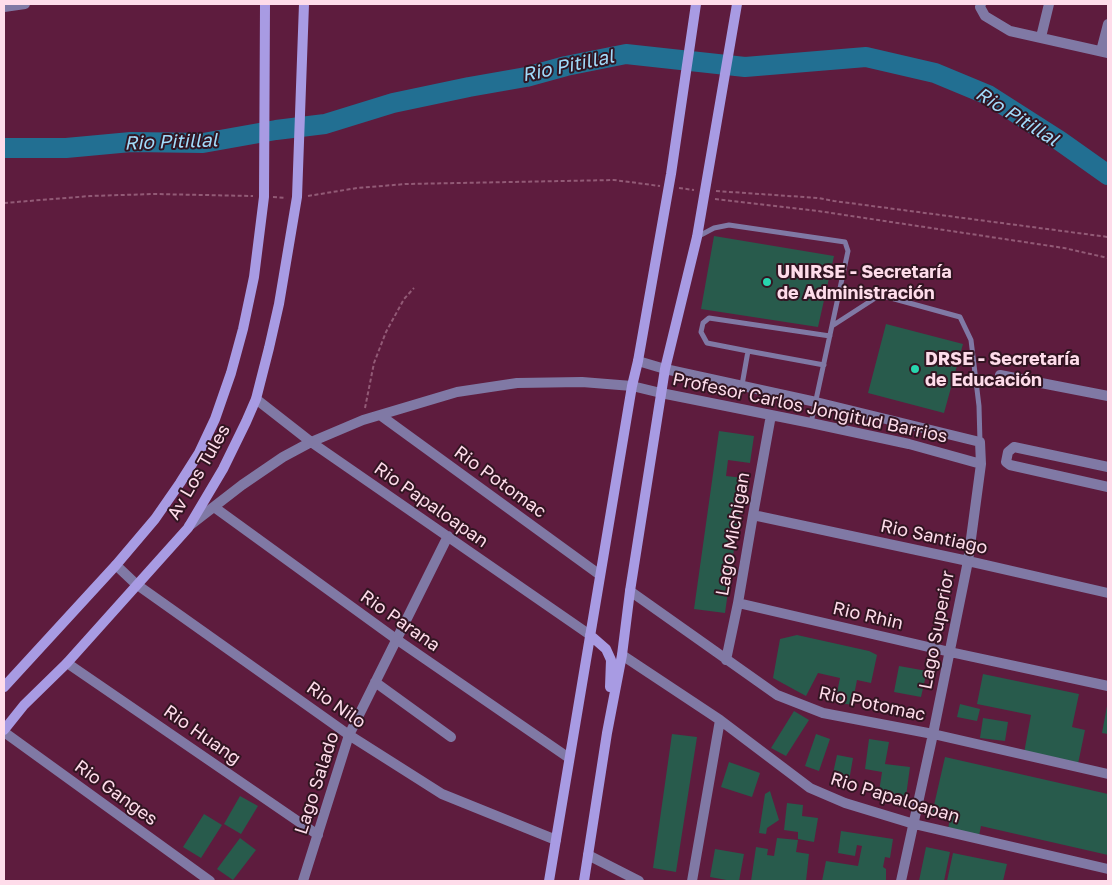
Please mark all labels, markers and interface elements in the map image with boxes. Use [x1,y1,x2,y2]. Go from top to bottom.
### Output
water label: Rio Pitillal [520,45,616,87]
water label: Rio Pitillal [971,83,1063,151]
water label: Rio Pitillal [124,129,218,155]
place label: UNIRSE - Secretaría de Administración [777,261,952,304]
marker: UNIRSE - Secretaría de Administración [761,276,773,288]
place label: DRSE - Secretaría de Educación [925,348,1080,390]
marker: DRSE - Secretaría de Educación [909,363,921,375]
street label: Profesor Carlos Jongitud Barrios [671,368,949,448]
street label: Av Los Tules [163,420,235,524]
street label: Rio Potomac [450,441,550,523]
street label: Rio Papaloapan [370,458,492,552]
street label: Lago Michigan [711,470,755,598]
street label: Rio Santiago [878,515,990,559]
street label: Lago Superior [915,569,959,691]
street label: Rio Parana [356,586,444,656]
street label: Rio Rhin [831,597,905,635]
street label: Rio Nilo [302,677,370,733]
street label: Rio Potomac [817,682,927,726]
street label: Rio Huang [159,701,245,769]
street label: Lago Salado [290,729,344,837]
street label: Rio Ganges [70,756,162,830]
street label: Rio Papaloapan [828,768,962,828]

